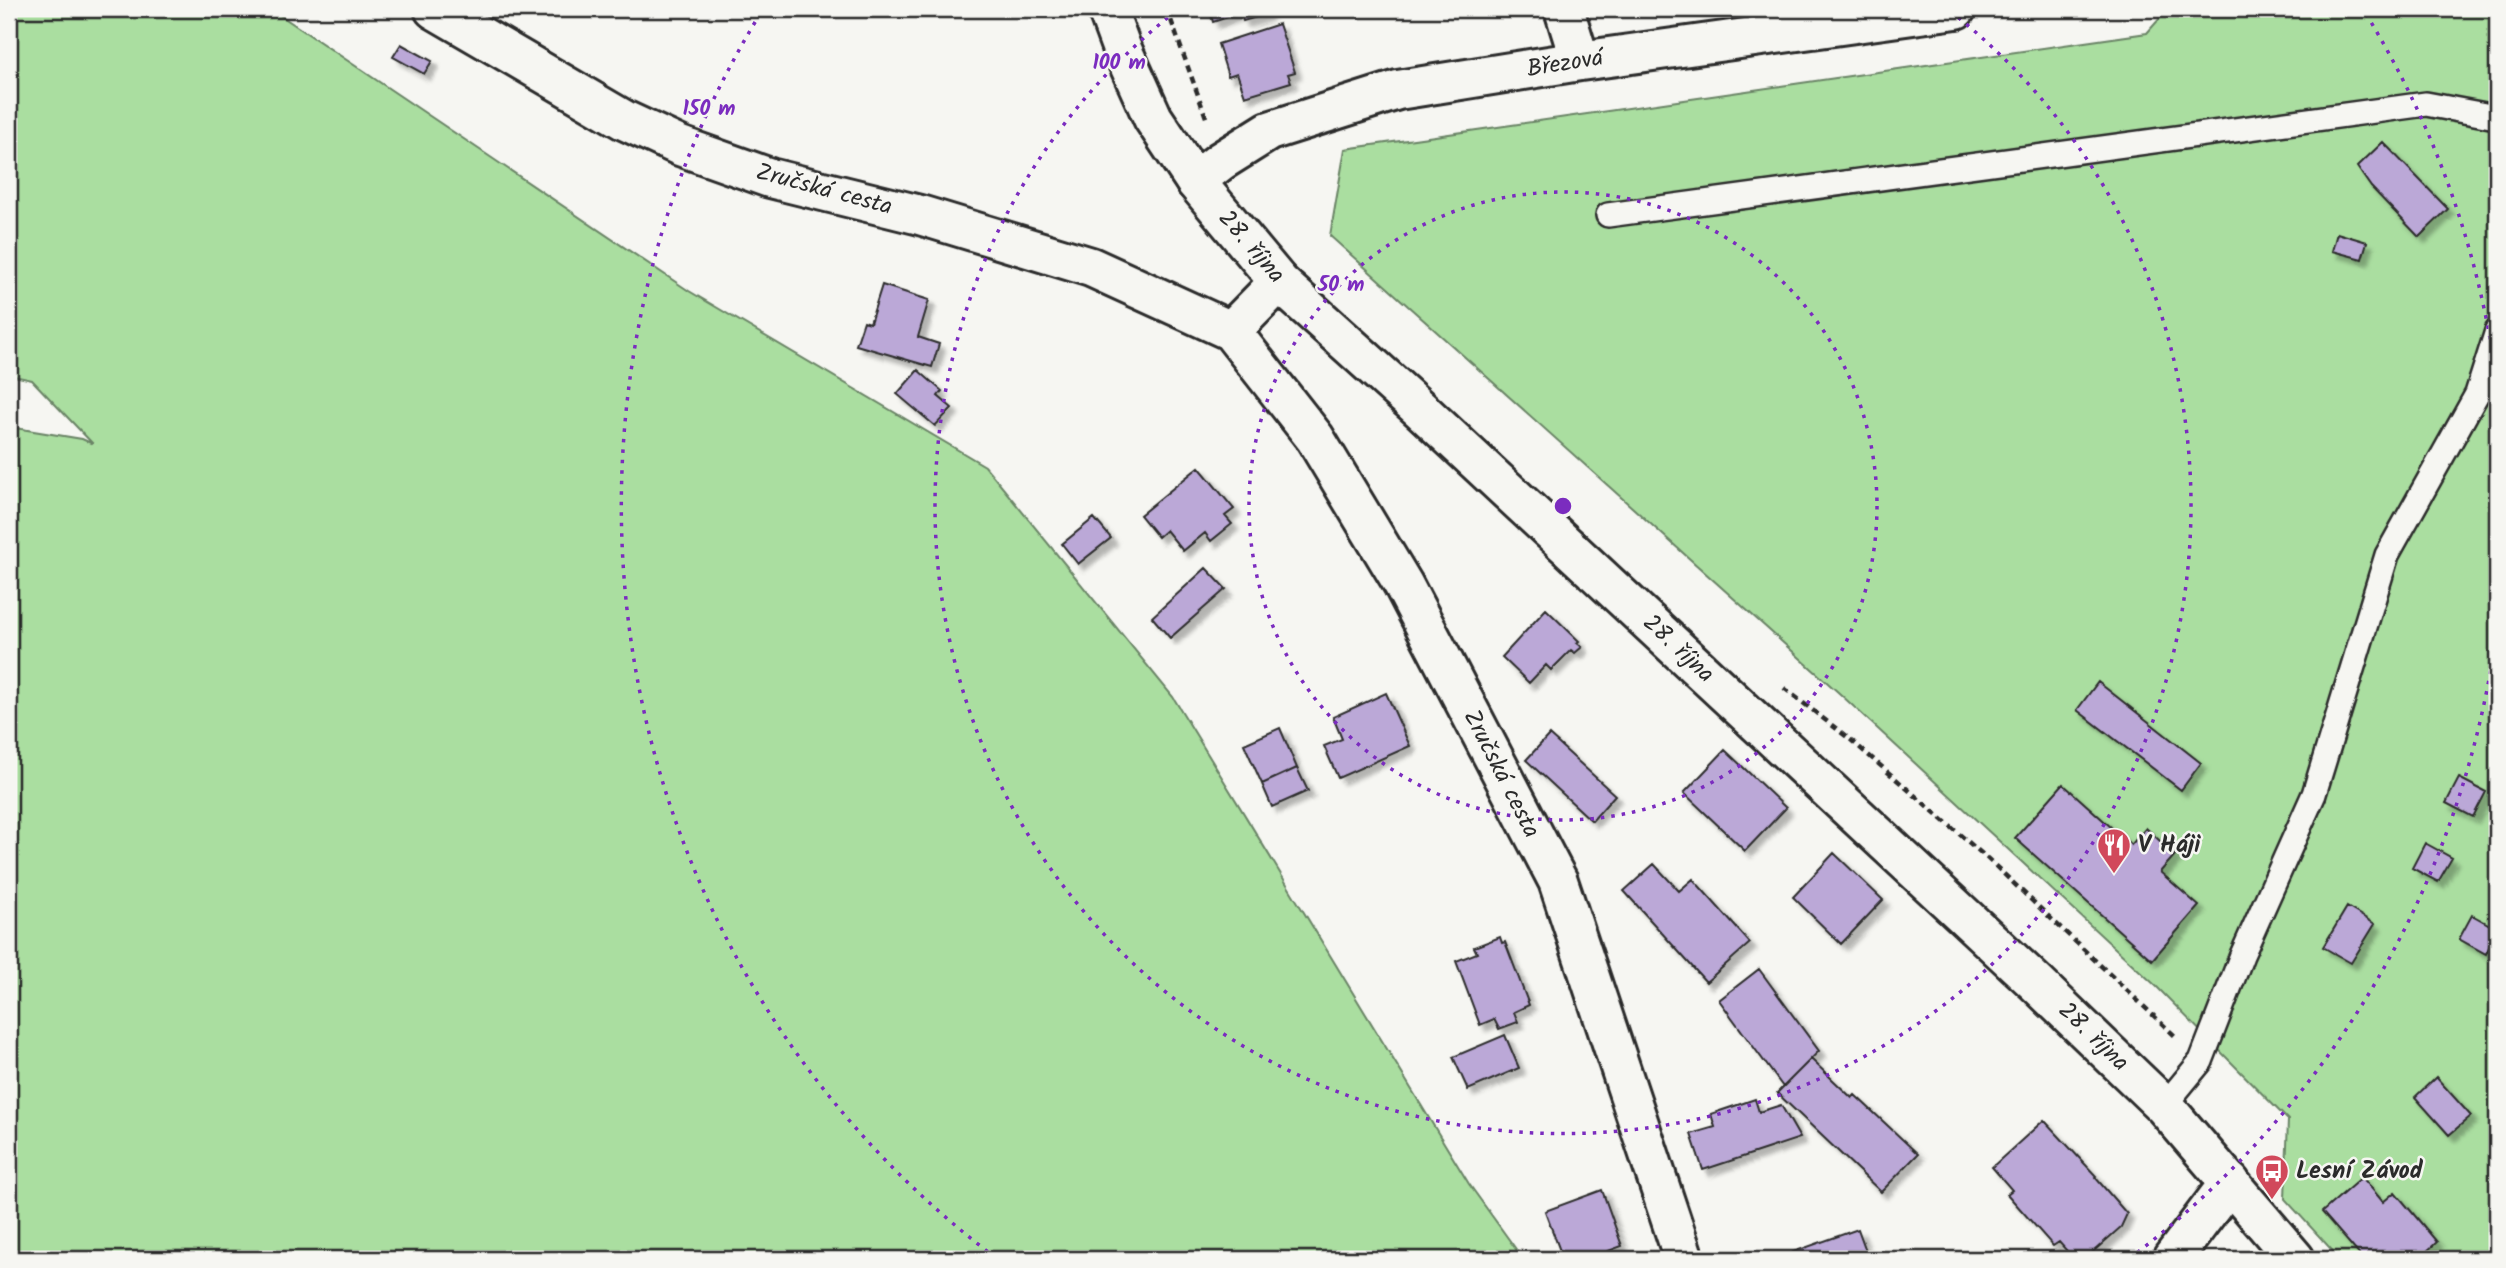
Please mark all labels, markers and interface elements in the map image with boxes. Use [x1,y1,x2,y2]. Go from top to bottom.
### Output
street label: Březová [1524,38,1609,89]
text: 100 m [1092,47,1146,80]
text: 150 m [682,93,736,126]
street label: Zručská cesta [751,153,897,227]
street label: 28. října [1208,201,1294,293]
text: 50 m [1317,269,1364,302]
centre of rings [1551,494,1575,518]
street label: 28. října [1633,605,1723,693]
street label: Zručská cesta [1452,703,1550,845]
restaurant icon: V Háji [2095,826,2133,875]
place label: V Háji [2138,826,2201,865]
street label: 28. října [2048,993,2138,1081]
bus stop icon: Lesní Závod [2253,1152,2291,1201]
place label: Lesní Závod [2296,1152,2424,1191]

